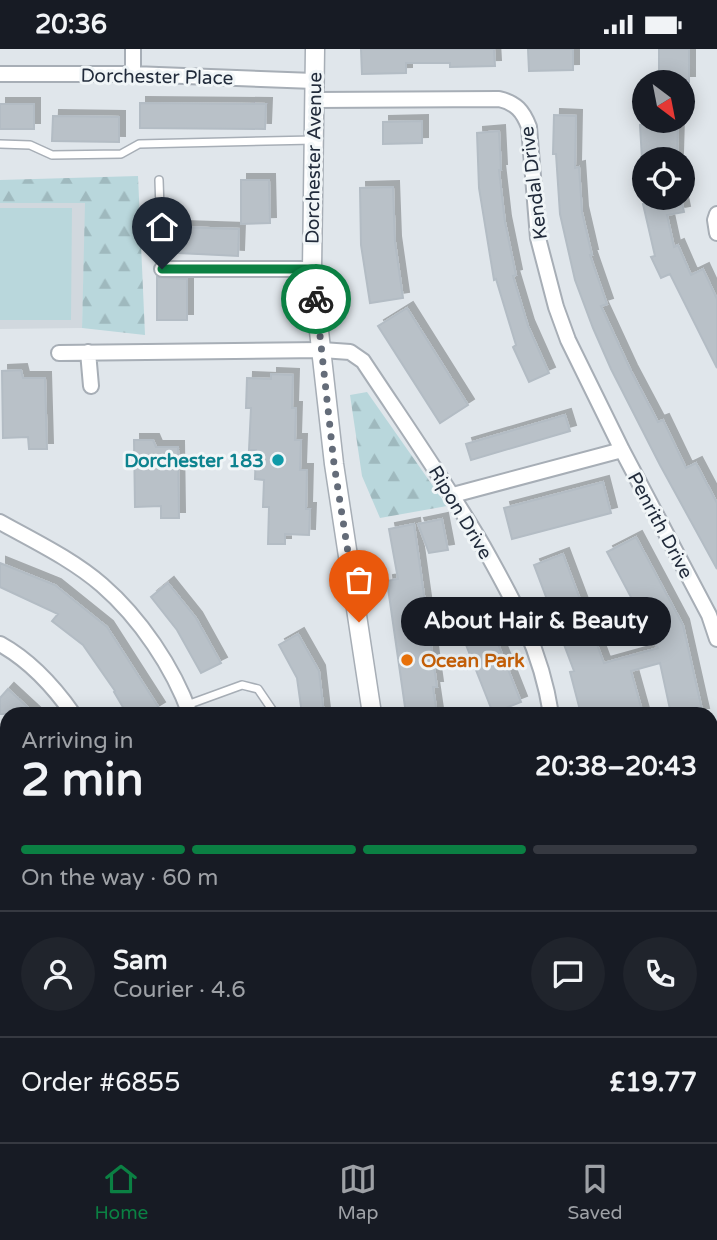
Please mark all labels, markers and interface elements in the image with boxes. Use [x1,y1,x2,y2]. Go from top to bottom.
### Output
text: 20:36 [35,9,107,40]
street label: Dorchester Place [80,65,234,89]
north arrow [632,70,695,133]
map controls [632,70,695,210]
street label: Dorchester Avenue [302,72,326,244]
street label: Kendal Drive [516,125,552,241]
button: locate [632,147,695,210]
pin [132,197,192,269]
icon: home [143,208,181,246]
courier [281,264,351,334]
icon: bike [297,280,335,318]
place label: Dorchester 183 [124,450,264,472]
marker: Dorchester 183 [270,452,286,468]
street label: Ripon Drive [424,462,497,563]
street label: Penrith Drive [623,468,697,582]
pin [329,550,389,622]
icon: bag [340,561,378,599]
callout: About Hair & Beauty [401,597,670,647]
text: About Hair & Beauty [424,607,648,635]
place label: Ocean Park [421,650,525,672]
marker: Ocean Park [399,652,415,668]
text: Arriving in [21,727,134,755]
text: 20:38–20:43 [535,751,697,782]
text: 2 min [21,753,144,808]
text: On the way · 60 m [21,864,218,892]
button: person [21,937,95,1011]
button: chat [531,937,605,1011]
button: phone [623,937,697,1011]
text: Sam [113,945,168,976]
text: Courier · 4.6 [113,976,246,1004]
text: Order #6855 [21,1067,181,1098]
text: £19.77 [609,1067,697,1098]
tab: Home [95,1160,148,1224]
tab: Map [337,1160,378,1224]
tab: Saved [568,1160,622,1224]

